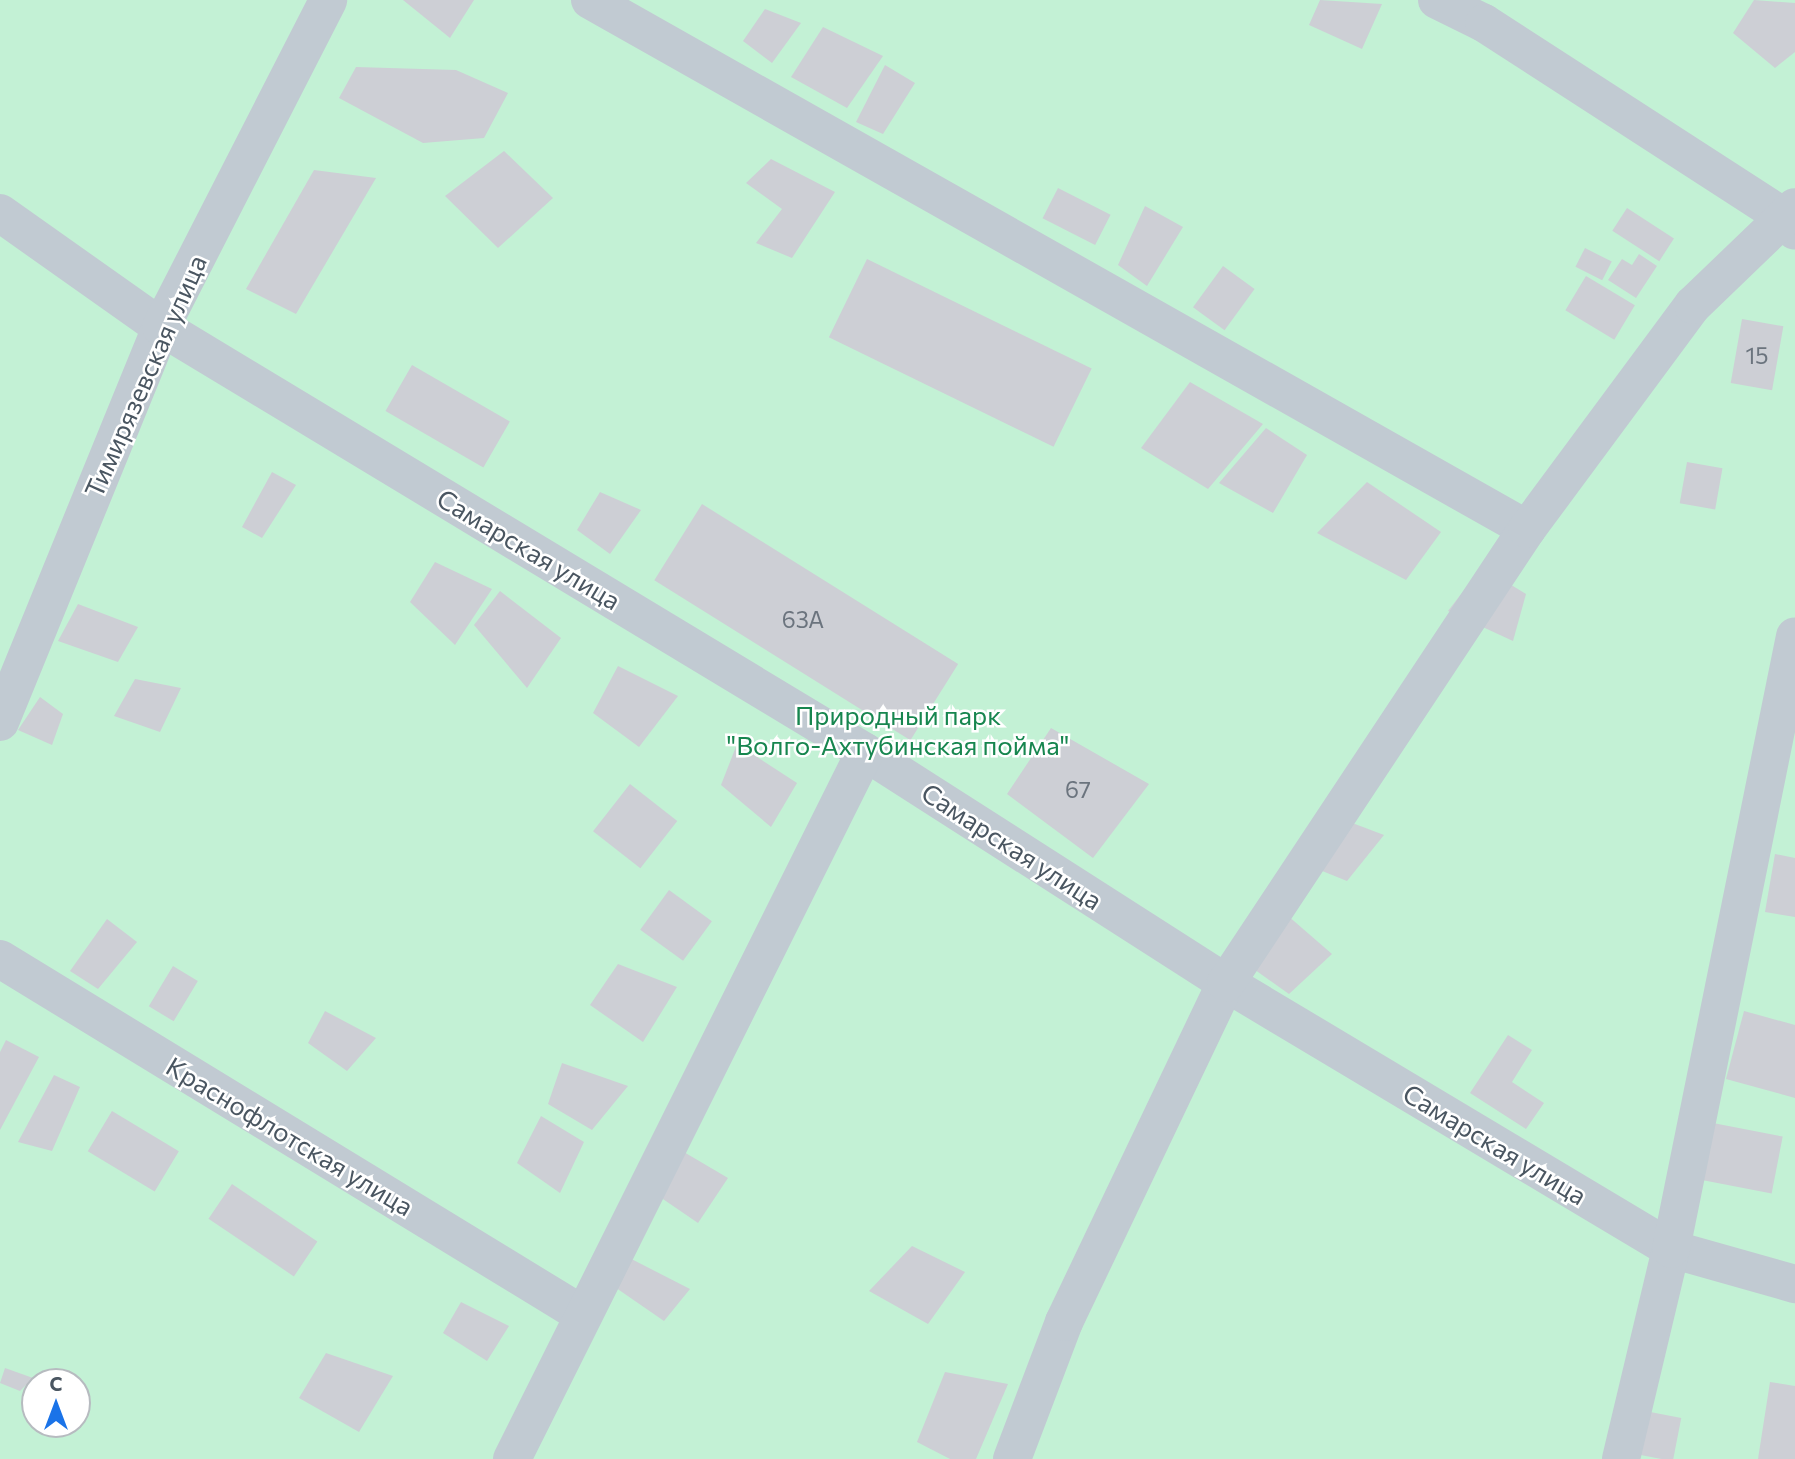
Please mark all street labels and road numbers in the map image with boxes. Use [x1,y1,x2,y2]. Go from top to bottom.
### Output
street label: Тимирязевская улица [78,250,212,502]
street label: Самарская улица [432,482,626,616]
street label: Самарская улица [916,776,1108,916]
street label: Краснофлотская улица [161,1050,419,1222]
street label: Самарская улица [1398,1077,1592,1211]

